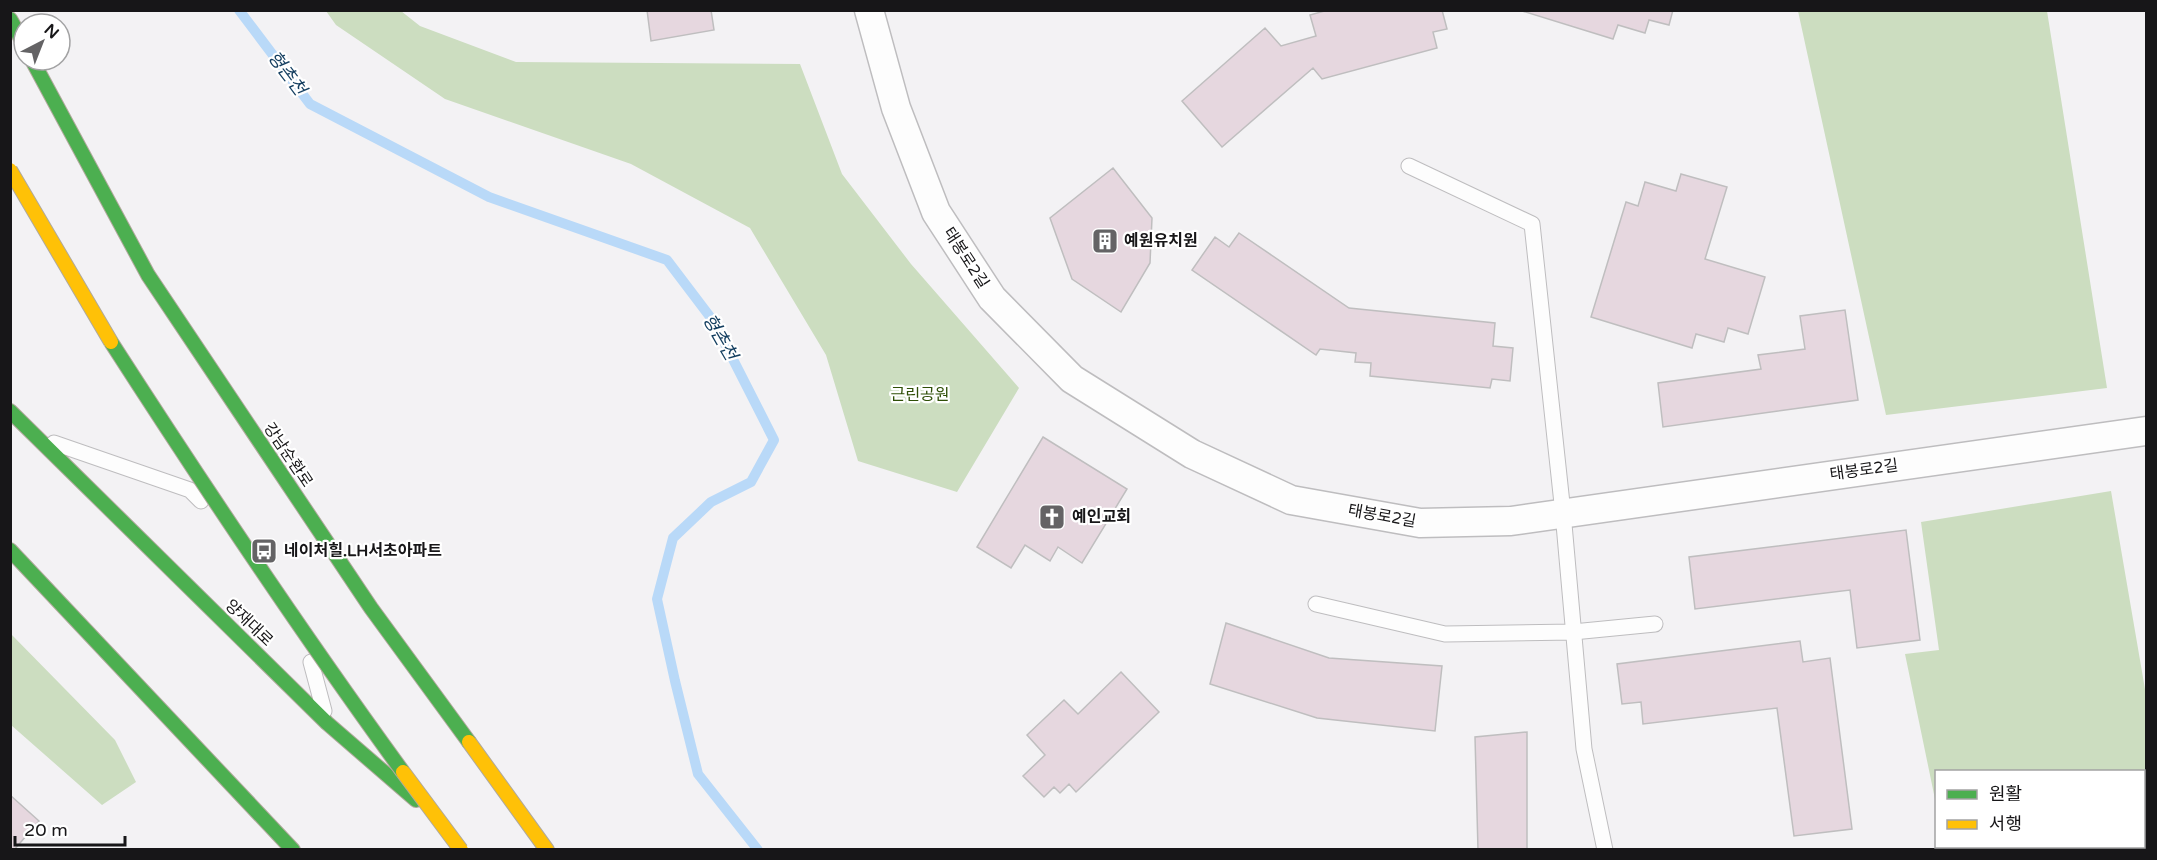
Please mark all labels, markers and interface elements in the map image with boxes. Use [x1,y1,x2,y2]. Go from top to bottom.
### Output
north arrow [12,12,72,72]
text: N [40,20,63,43]
water label: 형촌천 [263,47,312,101]
street label: 태봉로2길 [939,224,993,292]
building icon: 예원유치원 [1090,226,1120,256]
place label: 예원유치원 [1124,231,1198,251]
water label: 형촌천 [698,310,743,366]
park label: 근린공원 [891,385,949,405]
street label: 강남순환로 [259,419,317,491]
street label: 태봉로2길 [1828,455,1900,485]
street label: 태봉로2길 [1346,500,1418,532]
church icon: 예인교회 [1037,502,1067,532]
place label: 예인교회 [1072,507,1131,527]
bus stop icon: 네이처힐.LH서초아파트 [249,536,279,566]
place label: 네이처힐.LH서초아파트 [284,541,442,561]
street label: 양재대로 [221,595,277,651]
legend [1935,770,2145,848]
text: 원활 [1989,783,2022,805]
scale bar [15,809,124,847]
text: 서행 [1989,813,2022,835]
text: 20 m [24,819,68,841]

